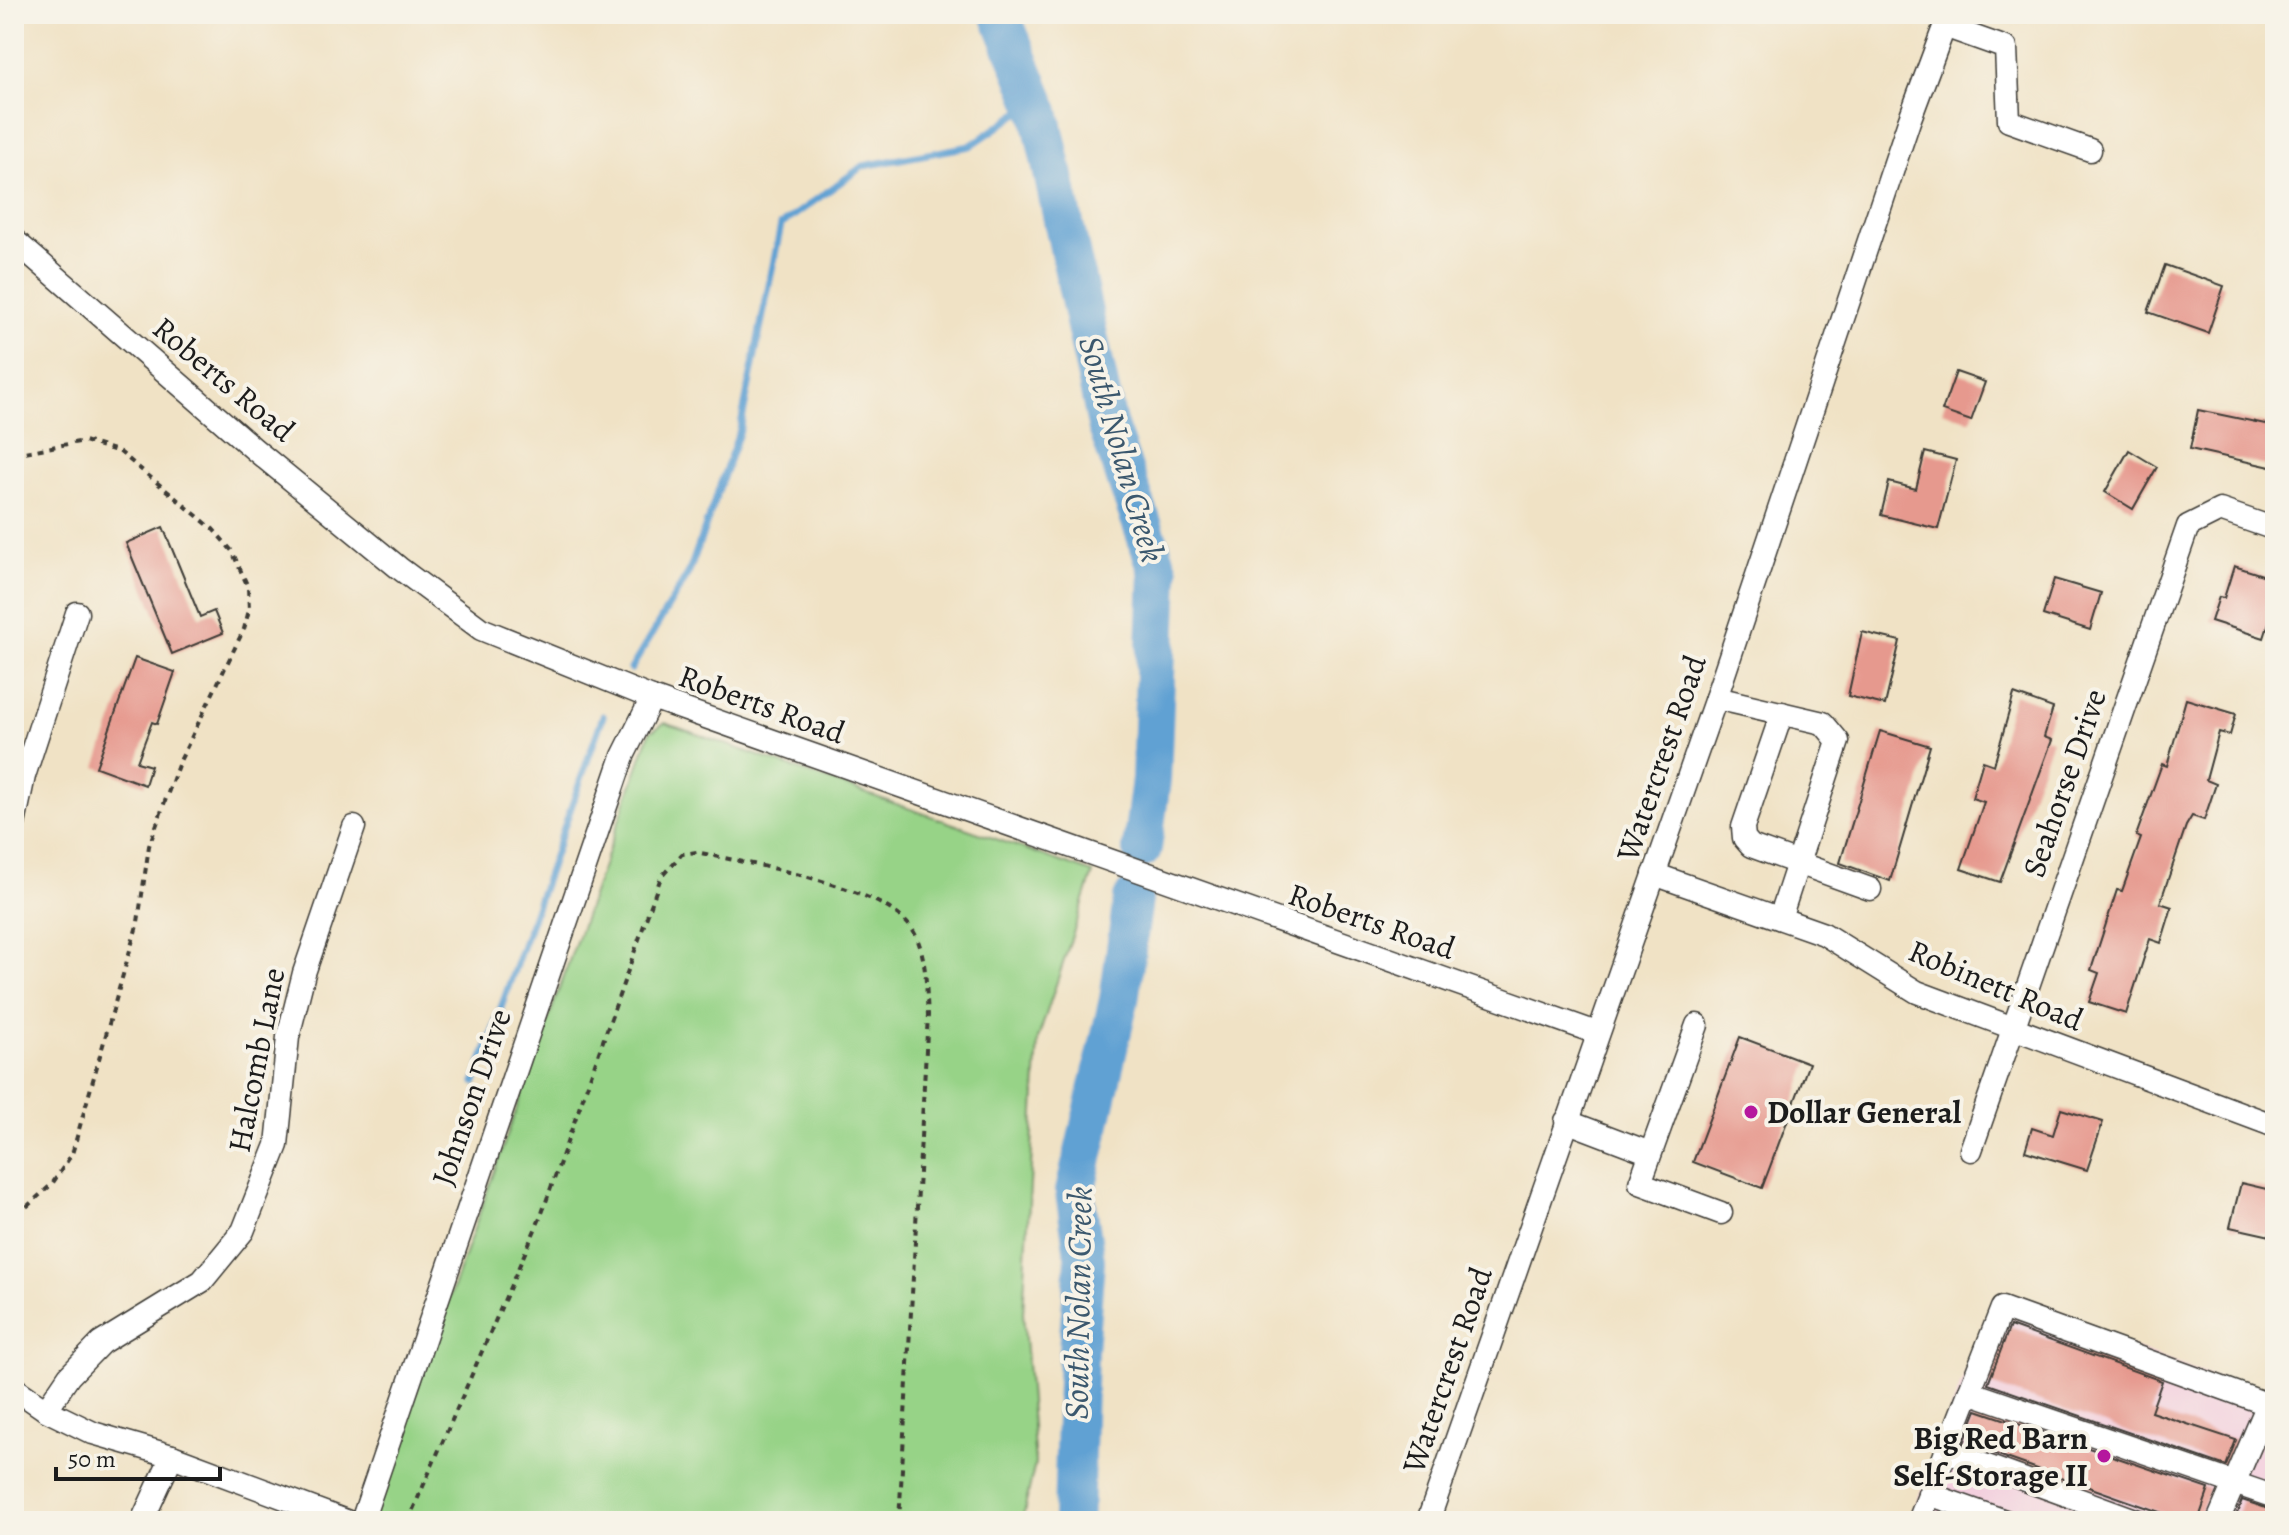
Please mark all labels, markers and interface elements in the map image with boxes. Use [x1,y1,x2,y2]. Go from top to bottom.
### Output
street label: Roberts Road [143,306,305,452]
water label: South Nolan Creek [1067,330,1177,568]
street label: Watercrest Road [1605,648,1717,868]
street label: Roberts Road [673,654,852,755]
street label: Seahorse Drive [2011,683,2117,883]
street label: Roberts Road [1283,872,1462,970]
street label: Robinett Road [1902,928,2091,1042]
street label: Halcomb Lane [217,964,295,1156]
street label: Johnson Drive [420,1003,522,1191]
place label: Dollar General [1767,1090,1962,1134]
marker: Dollar General [1742,1103,1760,1121]
water label: South Nolan Creek [1052,1186,1104,1420]
street label: Watercrest Road [1391,1260,1503,1480]
place label: Big Red Barn Self-Storage II [1893,1416,2088,1497]
scale bar [56,1431,220,1481]
text: 50 m [68,1443,116,1475]
marker: Big Red Barn Self-Storage II [2095,1447,2113,1465]

